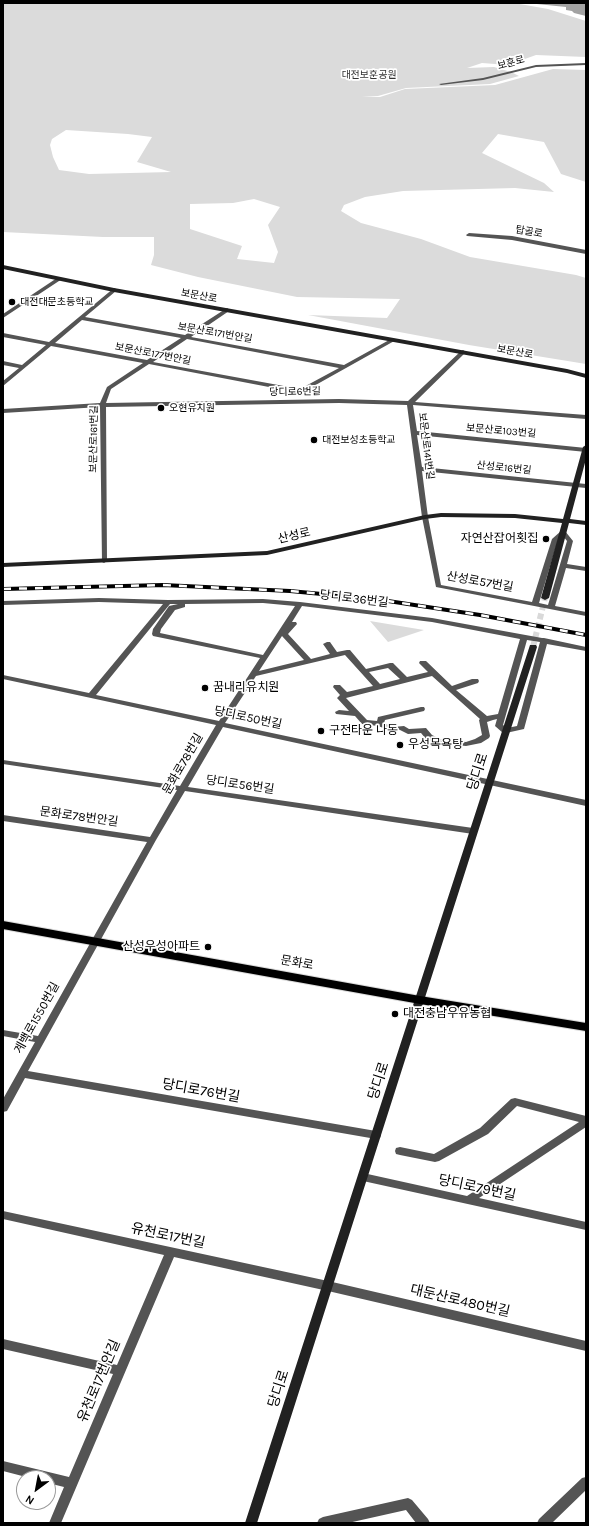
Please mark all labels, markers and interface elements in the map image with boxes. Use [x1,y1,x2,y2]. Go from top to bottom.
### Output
street label: 보훈로 [496,54,526,72]
park label: 대전보훈공원 [341,69,397,81]
street label: 탑골로 [514,224,544,240]
street label: 보문산로 [180,287,218,305]
place label: 대전대문초등학교 [20,296,94,308]
marker: 대전대문초등학교 [7,297,17,307]
street label: 보문산로171번안길 [177,321,253,345]
street label: 보문산로177번안길 [114,341,192,367]
street label: 보문산로 [496,343,534,361]
street label: 당디로6번길 [269,386,321,398]
place label: 오현유치원 [169,402,215,414]
marker: 오현유치원 [156,403,166,413]
street label: 보문산로161번길 [87,405,101,473]
street label: 보문산로141번길 [416,412,436,480]
street label: 보문산로103번길 [465,422,537,440]
place label: 대전보성초등학교 [322,434,396,446]
marker: 대전보성초등학교 [309,435,319,445]
street label: 산성로16번길 [476,459,532,477]
street label: 산성로 [276,525,312,547]
place label: 자연산잡어횟집 [461,532,538,546]
marker: 자연산잡어횟집 [541,534,551,544]
street label: 산성로57번길 [445,569,515,595]
street label: 당디로36번길 [319,588,389,610]
place label: 꿈내리유치원 [213,681,279,695]
marker: 꿈내리유치원 [200,683,210,693]
street label: 당디로50번길 [213,704,283,732]
place label: 구전타운 나동 [329,724,398,738]
marker: 구전타운 나동 [316,726,326,736]
street label: 문화로78번길 [160,731,206,797]
place label: 우성목욕탕 [408,738,463,752]
marker: 우성목욕탕 [395,740,405,750]
street label: 당디로 [464,751,492,793]
street label: 당디로56번길 [205,773,275,797]
street label: 문화로78번안길 [39,804,119,830]
place label: 산성우성아파트 [123,940,200,954]
marker: 산성우성아파트 [203,942,213,952]
street label: 문화로 [279,953,315,973]
street label: 계백로1550번길 [11,980,63,1056]
place label: 대전충남우유농협 [403,1007,491,1021]
marker: 대전충남우유농협 [390,1009,400,1019]
street label: 당디로 [365,1060,393,1102]
street label: 당디로76번길 [161,1076,241,1106]
street label: 당디로79번길 [437,1172,517,1204]
street label: 유천로17번길 [129,1220,207,1252]
street label: 대둔산로480번길 [408,1281,512,1321]
street label: 유천로17번안길 [74,1337,124,1425]
street label: 당디로 [265,1368,293,1410]
north arrow [16,1470,56,1510]
text: N [23,1492,37,1507]

